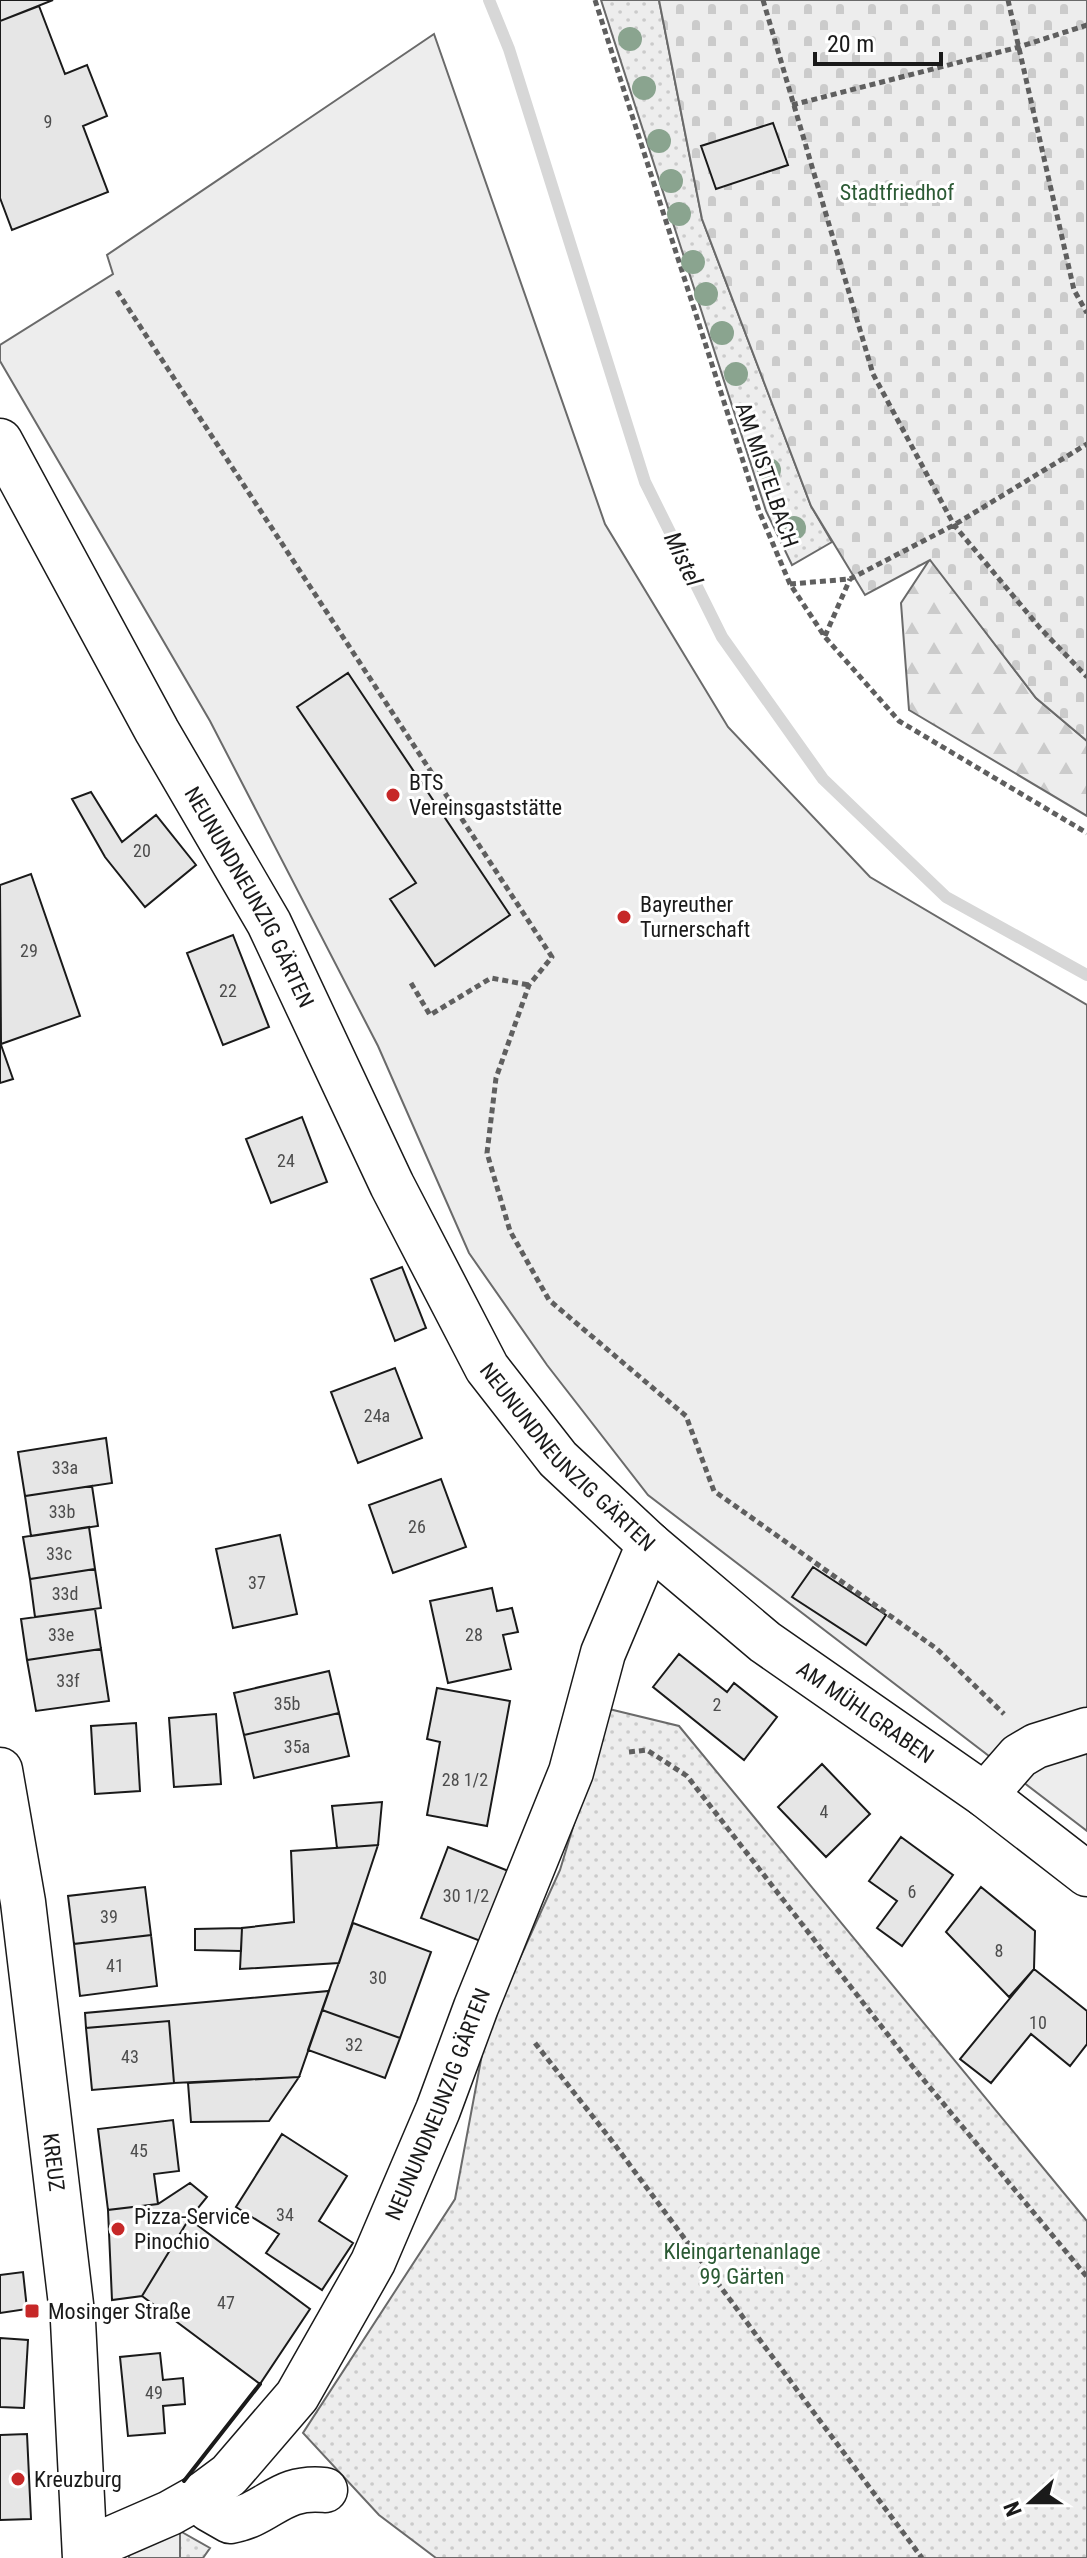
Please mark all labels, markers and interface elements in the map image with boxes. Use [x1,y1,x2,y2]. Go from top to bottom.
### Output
scale bar [815,16,941,66]
text: 20 m [827,30,874,58]
house number: 9 [44,111,52,132]
park label: Stadtfriedhof [840,180,954,205]
street label: AM MISTELBACH [731,399,803,551]
water label: Mistel [658,527,708,591]
place label: BTS Vereinsgaststätte [409,770,562,820]
street label: NEUNUNDNEUNZIG GÄRTEN [180,782,319,1011]
marker: BTS Vereinsgaststätte [384,786,402,804]
house number: 20 [133,840,151,861]
place label: Bayreuther Turnerschaft [640,892,750,942]
marker: Bayreuther Turnerschaft [615,908,633,926]
house number: 29 [20,940,38,961]
house number: 22 [219,980,237,1001]
house number: 24 [277,1150,295,1171]
street label: NEUNUNDNEUNZIG GÄRTEN [475,1358,660,1556]
house number: 24a [364,1405,390,1426]
house number: 33a [52,1457,78,1478]
house number: 33b [49,1501,75,1522]
house number: 26 [408,1516,426,1537]
house number: 33c [46,1543,72,1564]
house number: 37 [248,1572,266,1593]
house number: 33d [52,1583,78,1604]
house number: 33e [48,1624,74,1645]
house number: 28 [465,1624,483,1645]
street label: AM MÜHLGRABEN [792,1656,939,1768]
house number: 33f [56,1670,80,1691]
house number: 35b [274,1693,300,1714]
house number: 2 [713,1694,722,1715]
house number: 35a [284,1736,310,1757]
house number: 28 1/2 [442,1769,488,1790]
house number: 4 [820,1801,829,1822]
house number: 6 [908,1881,916,1902]
house number: 30 1/2 [443,1885,489,1906]
house number: 39 [100,1906,118,1927]
house number: 8 [995,1940,1003,1961]
house number: 41 [106,1955,124,1976]
house number: 30 [369,1967,387,1988]
street label: NEUNUNDNEUNZIG GÄRTEN [380,1984,495,2224]
house number: 10 [1029,2012,1047,2033]
house number: 32 [345,2034,363,2055]
house number: 43 [121,2046,139,2067]
street label: KREUZ [38,2132,70,2193]
house number: 45 [130,2140,148,2161]
place label: Pizza-Service Pinochio [134,2204,250,2254]
house number: 34 [276,2204,294,2225]
marker: Pizza-Service Pinochio [109,2220,127,2238]
park label: Kleingartenanlage 99 Gärten [663,2239,821,2289]
house number: 47 [217,2292,235,2313]
place label: Mosinger Straße [48,2299,191,2324]
marker: Mosinger Straße [23,2302,41,2320]
house number: 49 [145,2382,163,2403]
north arrow [991,2462,1071,2542]
place label: Kreuzburg [34,2467,122,2492]
marker: Kreuzburg [9,2470,27,2488]
text: N [999,2498,1027,2520]

